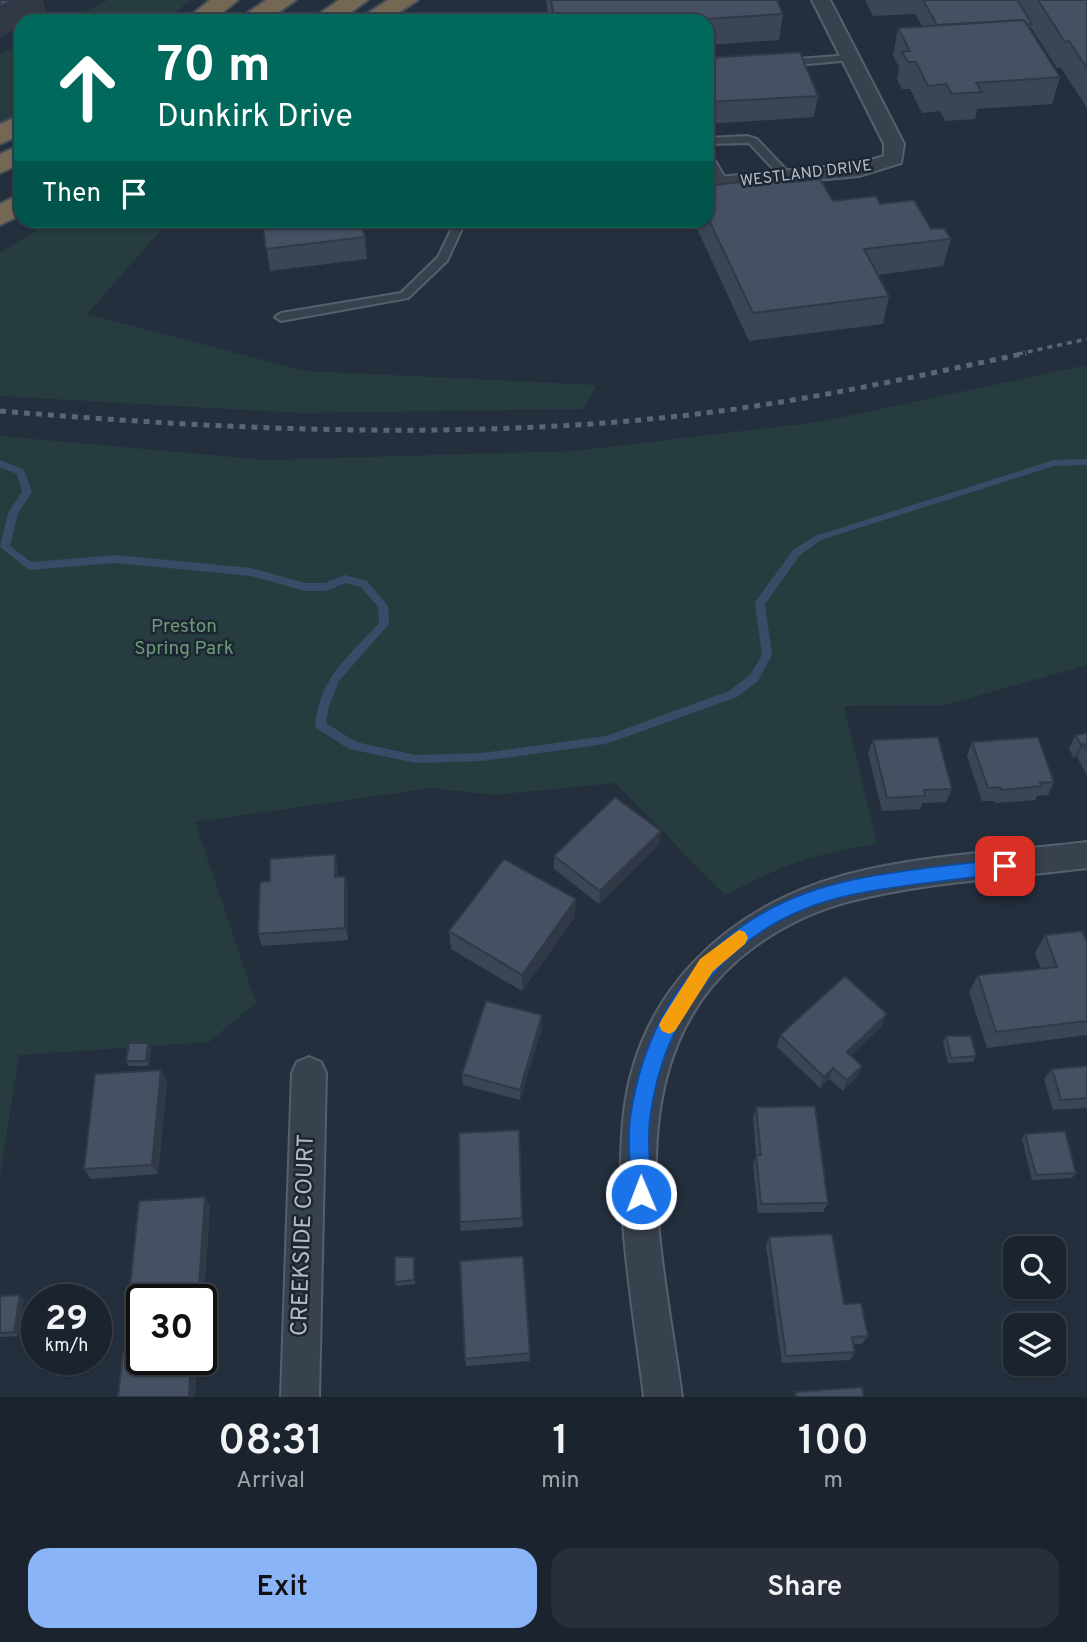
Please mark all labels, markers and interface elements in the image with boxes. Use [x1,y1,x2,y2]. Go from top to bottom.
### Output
text: 70 m [157,37,271,99]
icon: ahead [42,42,133,133]
text: Dunkirk Drive [157,98,353,138]
street label: WESTLAND DRIVE [739,156,873,192]
icon: arrive [115,175,153,213]
text: Then [42,178,101,211]
park label: Preston Spring Park [134,615,234,661]
pin [975,836,1035,896]
icon: arrive [986,847,1024,885]
street label: CREEKSIDE COURT [286,1134,322,1336]
position arrow [604,1157,678,1231]
map controls [1003,1236,1066,1376]
button: search [1003,1236,1066,1299]
speed limit sign: 30 [126,1284,217,1375]
text: 29 [45,1298,88,1342]
button: layers [1003,1313,1066,1376]
text: km/h [45,1335,88,1358]
text: 08:31 [218,1416,323,1469]
text: 1 [552,1416,569,1469]
text: 100 [798,1416,869,1469]
text: Arrival [236,1467,305,1496]
text: min [541,1467,580,1496]
text: m [824,1467,843,1496]
button: Exit [28,1548,537,1628]
button: Share [551,1548,1059,1628]

